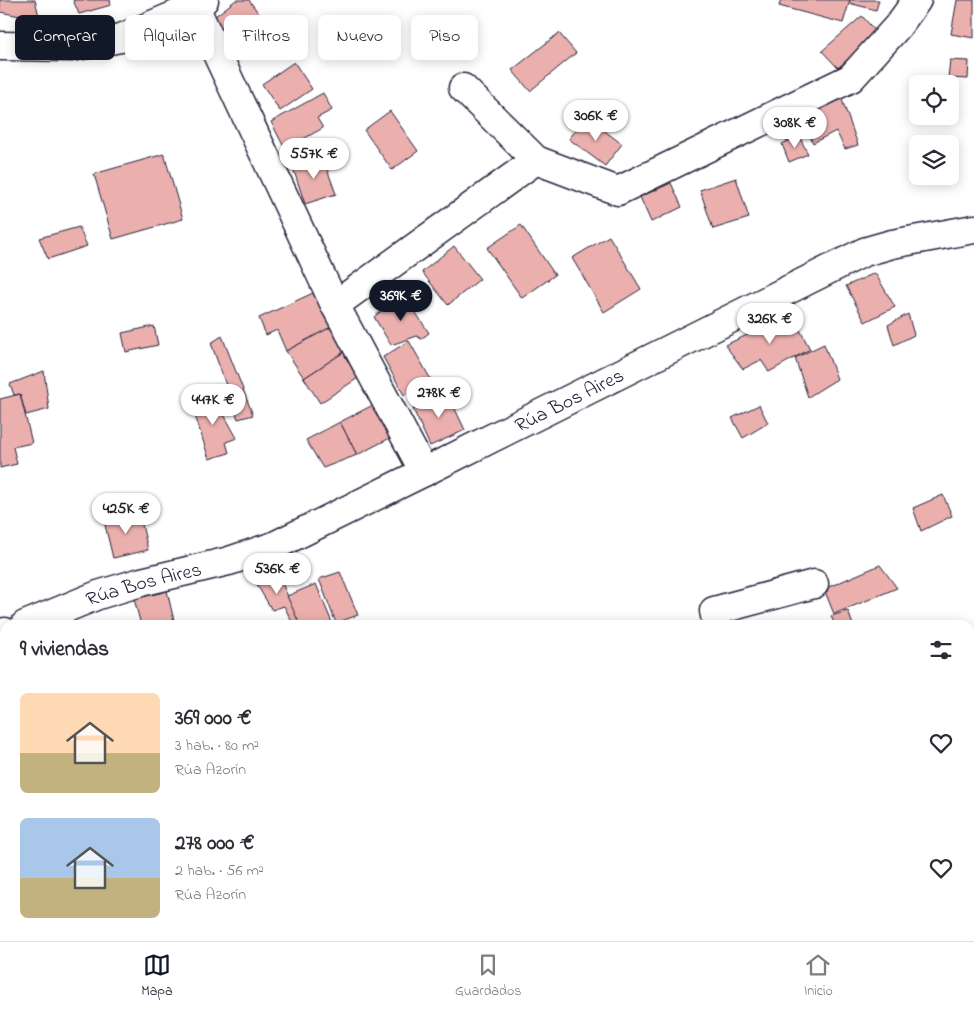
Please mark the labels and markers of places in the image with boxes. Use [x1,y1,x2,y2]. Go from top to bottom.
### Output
pin: 306K € [555,100,637,142]
pin: 308K € [754,106,836,149]
pin: 557K € [273,138,355,180]
pin: 369K € [360,280,442,322]
pin: 326K € [729,302,811,345]
pin: 278K € [398,376,480,419]
pin: 447K € [172,384,254,426]
pin: 425K € [85,492,167,535]
pin: 536K € [236,552,318,595]

